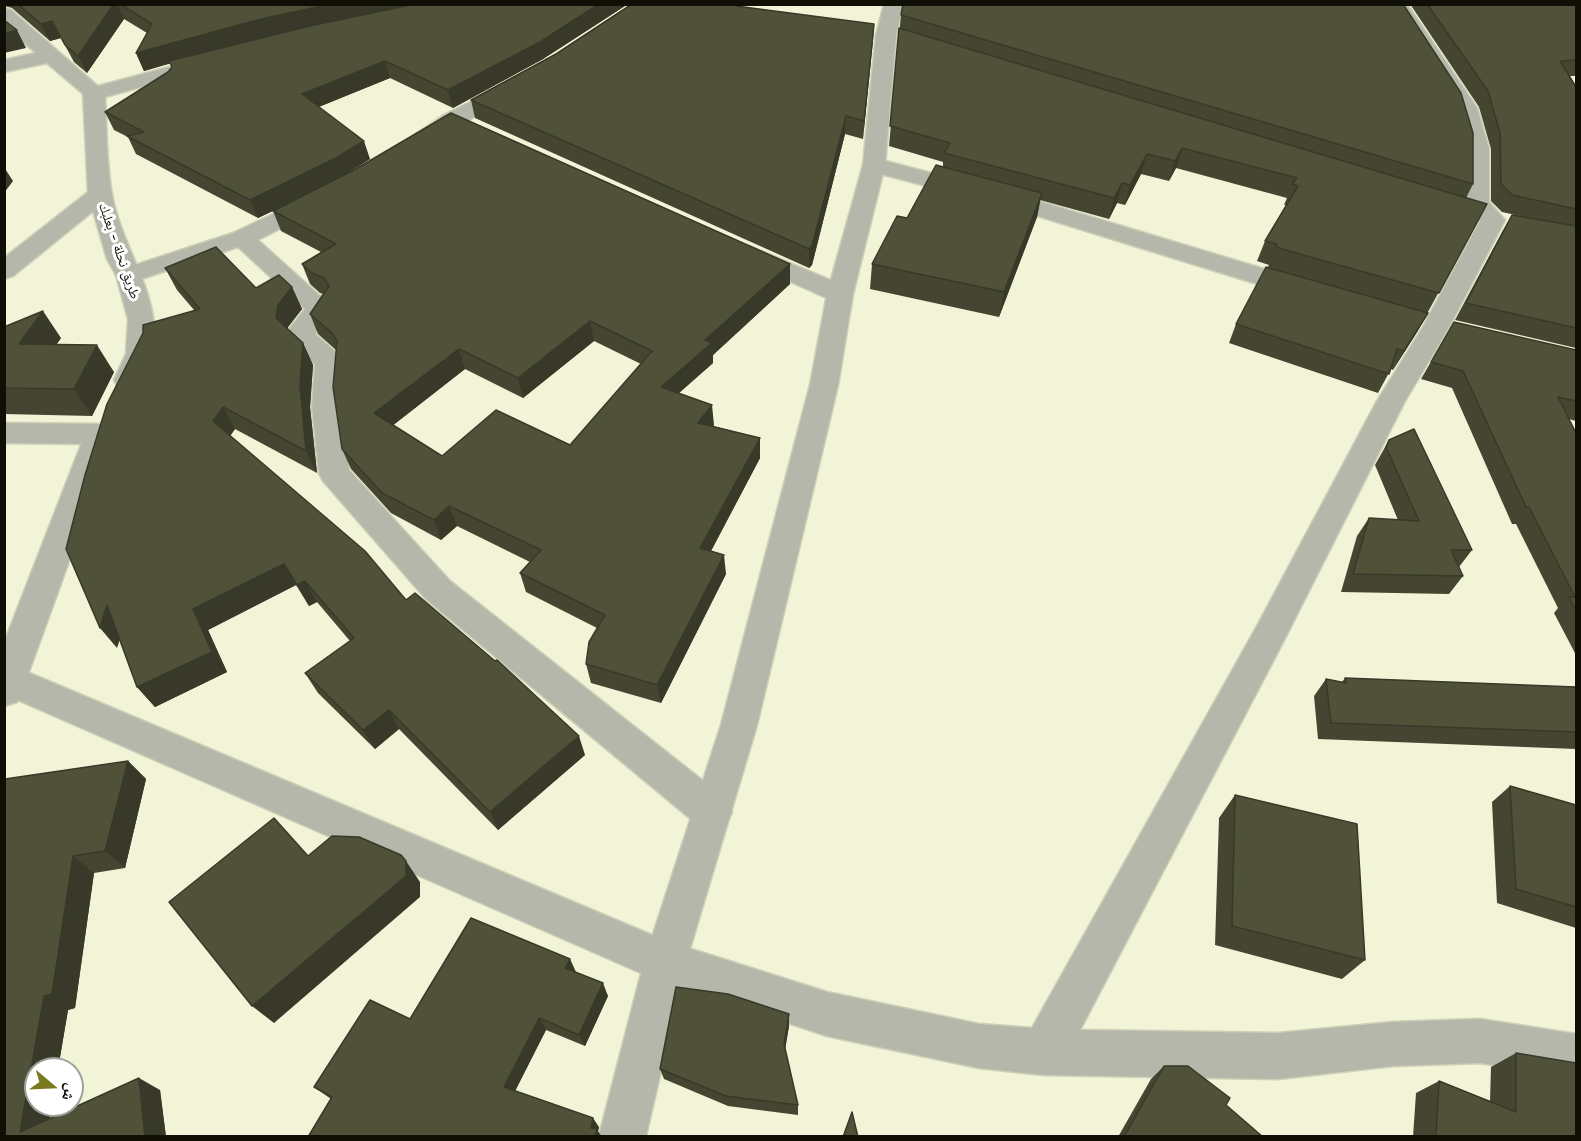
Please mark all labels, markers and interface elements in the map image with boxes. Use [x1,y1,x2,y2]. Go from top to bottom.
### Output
street label: طريق نحلة - بعلبك [95,201,143,301]
north arrow [24,1057,84,1117]
text: ش [58,1081,81,1103]

